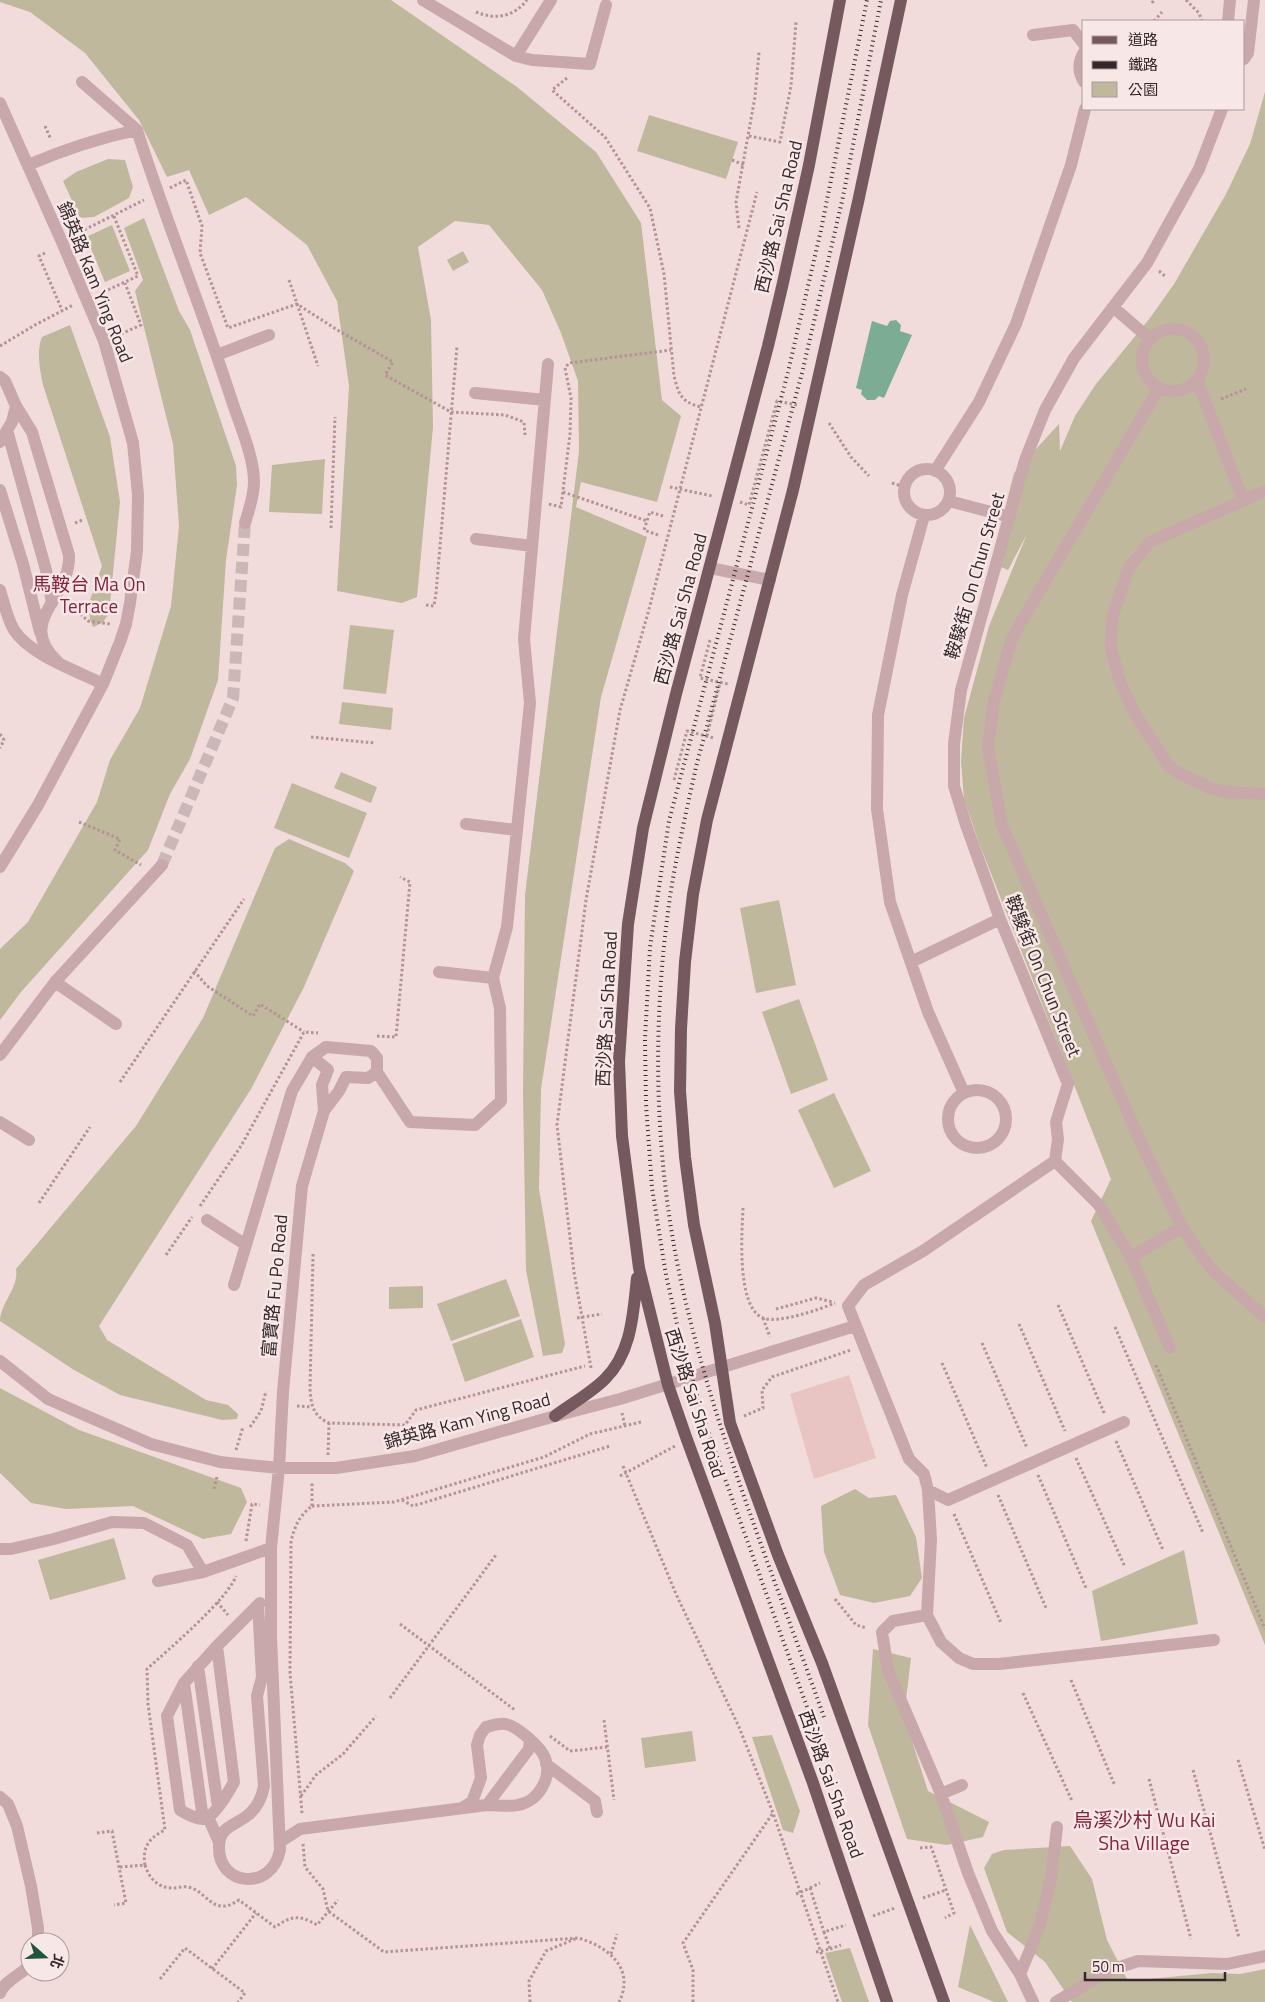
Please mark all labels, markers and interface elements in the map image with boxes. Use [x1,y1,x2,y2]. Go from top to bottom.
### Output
legend [1082,20,1245,110]
text: 道路 [1128,28,1158,51]
text: 鐵路 [1128,53,1158,76]
text: 公園 [1128,78,1158,101]
street label: 西沙路 Sai Sha Road [748,138,809,296]
street label: 錦英路 Kam Ying Road [51,197,140,366]
street label: 鞍駿街 On Chun Street [938,489,1011,662]
street label: 西沙路 Sai Sha Road [647,530,714,688]
district label: 馬鞍台 Ma On Terrace [32,569,146,620]
street label: 鞍駿街 On Chun Street [999,891,1089,1061]
street label: 西沙路 Sai Sha Road [589,930,624,1088]
street label: 富寶路 Fu Po Road [255,1213,294,1359]
street label: 西沙路 Sai Sha Road [659,1324,732,1481]
street label: 錦英路 Kam Ying Road [380,1385,553,1456]
street label: 西沙路 Sai Sha Road [792,1706,871,1862]
district label: 烏溪沙村 Wu Kai Sha Village [1073,1804,1215,1858]
north arrow [20,1932,70,1982]
scale bar [1085,1950,1225,1982]
text: 北 [45,1951,70,1972]
text: 50 m [1092,1955,1125,1978]

